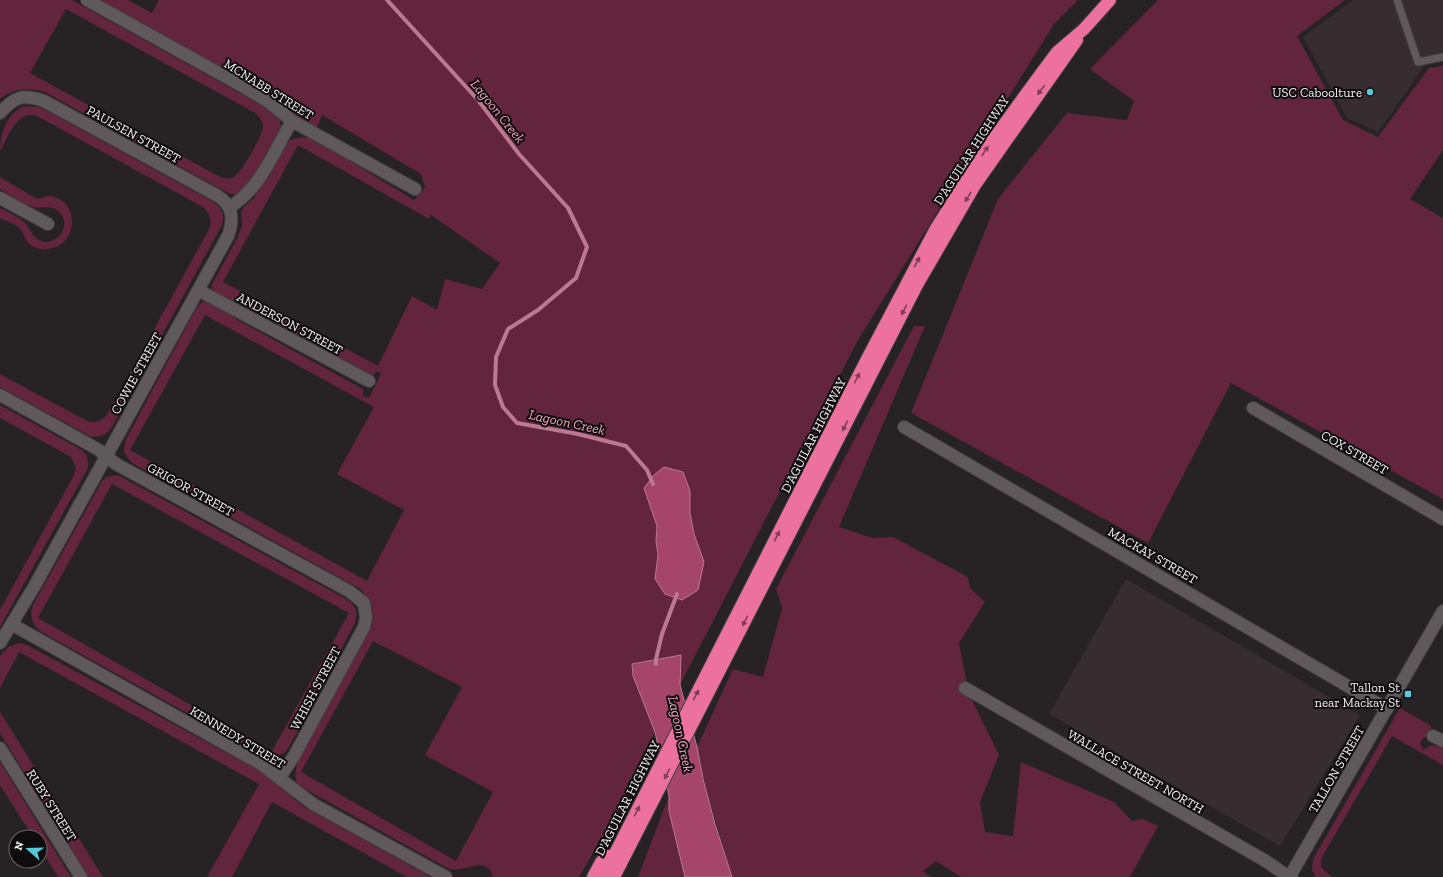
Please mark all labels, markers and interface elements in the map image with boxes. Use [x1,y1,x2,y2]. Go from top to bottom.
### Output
street label: MCNABB STREET [221,56,316,123]
water label: Lagoon Creek [467,76,529,147]
one-way arrow [1037,85,1045,95]
place label: USC Caboolture [1272,85,1362,100]
marker: USC Caboolture [1365,87,1375,97]
street label: D'AGUILAR HIGHWAY [930,93,1012,208]
street label: PAULSEN STREET [84,103,183,166]
one-way arrow [981,146,989,156]
one-way arrow [964,192,972,202]
one-way arrow [914,256,921,268]
street label: ANDERSON STREET [234,289,345,358]
one-way arrow [901,305,907,316]
street label: COWIE STREET [108,330,165,417]
one-way arrow [854,372,861,383]
street label: D'AGUILAR HIGHWAY [778,375,849,495]
water label: Lagoon Creek [527,406,607,439]
one-way arrow [841,420,848,432]
street label: COX STREET [1319,427,1391,478]
street label: GRIGOR STREET [145,459,237,519]
street label: MACKAY STREET [1105,524,1200,587]
one-way arrow [773,531,780,542]
one-way arrow [742,615,748,626]
street label: WHISH STREET [287,644,344,732]
place label: Tallon St near Mackay St [1315,680,1400,710]
one-way arrow [693,689,699,700]
marker: Tallon St near Mackay St [1403,689,1413,699]
water label: Lagoon Creek [664,694,697,774]
street label: KENNEDY STREET [187,703,288,772]
street label: TALLON STREET [1305,723,1367,816]
street label: WALLACE STREET NORTH [1065,726,1207,817]
street label: D'AGUILAR HIGHWAY [592,738,663,858]
street label: RUBY STREET [24,767,80,844]
one-way arrow [664,768,670,780]
one-way arrow [633,805,640,816]
north arrow [8,829,48,869]
text: N [12,839,27,852]

